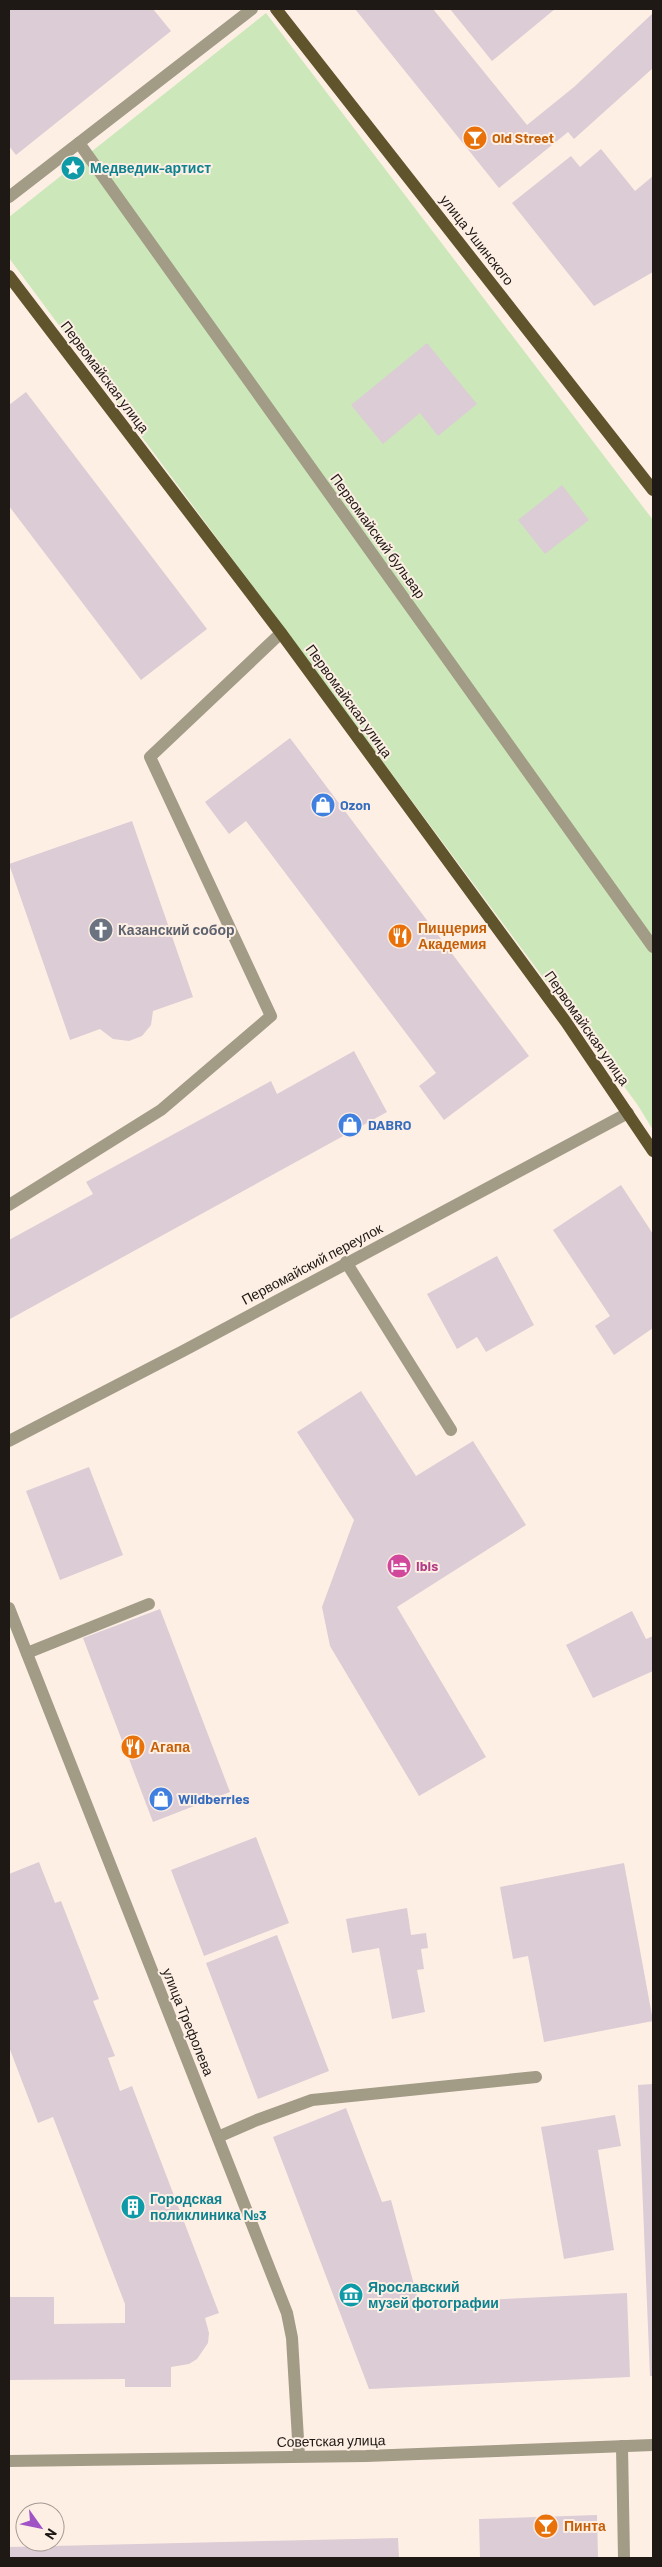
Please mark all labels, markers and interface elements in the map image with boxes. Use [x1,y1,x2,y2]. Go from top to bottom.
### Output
bar icon: Old Street [462,125,488,151]
place label: Old Street [492,129,554,146]
place icon: Медведик-артист [60,155,86,181]
place label: Медведик-артист [90,159,211,176]
street label: улица Ушинского [437,191,518,288]
street label: Первомайская улица [58,317,153,436]
street label: Первомайский бульвар [327,470,430,602]
street label: Первомайская улица [303,641,396,761]
shop icon: Ozon [310,792,336,818]
place label: Ozon [340,796,371,813]
church icon: Казанский собор [88,917,114,943]
place label: Пиццерия Академия [418,919,487,952]
place label: Казанский собор [118,921,235,938]
restaurant icon: Пиццерия Академия [387,923,413,949]
street label: Первомайская улица [541,967,634,1088]
shop icon: DABRO [337,1112,363,1138]
place label: DABRO [368,1116,412,1133]
street label: Первомайский переулок [238,1219,386,1308]
hotel icon: Ibis [386,1553,412,1579]
place label: Ibis [416,1557,438,1574]
restaurant icon: Агапа [120,1734,146,1760]
place label: Агапа [150,1738,190,1755]
shop icon: Wildberries [148,1786,174,1812]
place label: Wildberries [178,1790,250,1807]
street label: улица Трефолева [159,1965,218,2078]
place label: Городская поликлиника №3 [150,2190,267,2223]
building icon: Городская поликлиника №3 [120,2194,146,2220]
place label: Ярославский музей фотографии [368,2278,499,2311]
museum icon: Ярославский музей фотографии [338,2282,364,2308]
street label: Советская улица [276,2431,386,2450]
north arrow [15,2502,65,2552]
bar icon: Пинта [533,2513,559,2539]
place label: Пинта [564,2517,606,2534]
text: N [42,2526,61,2543]

